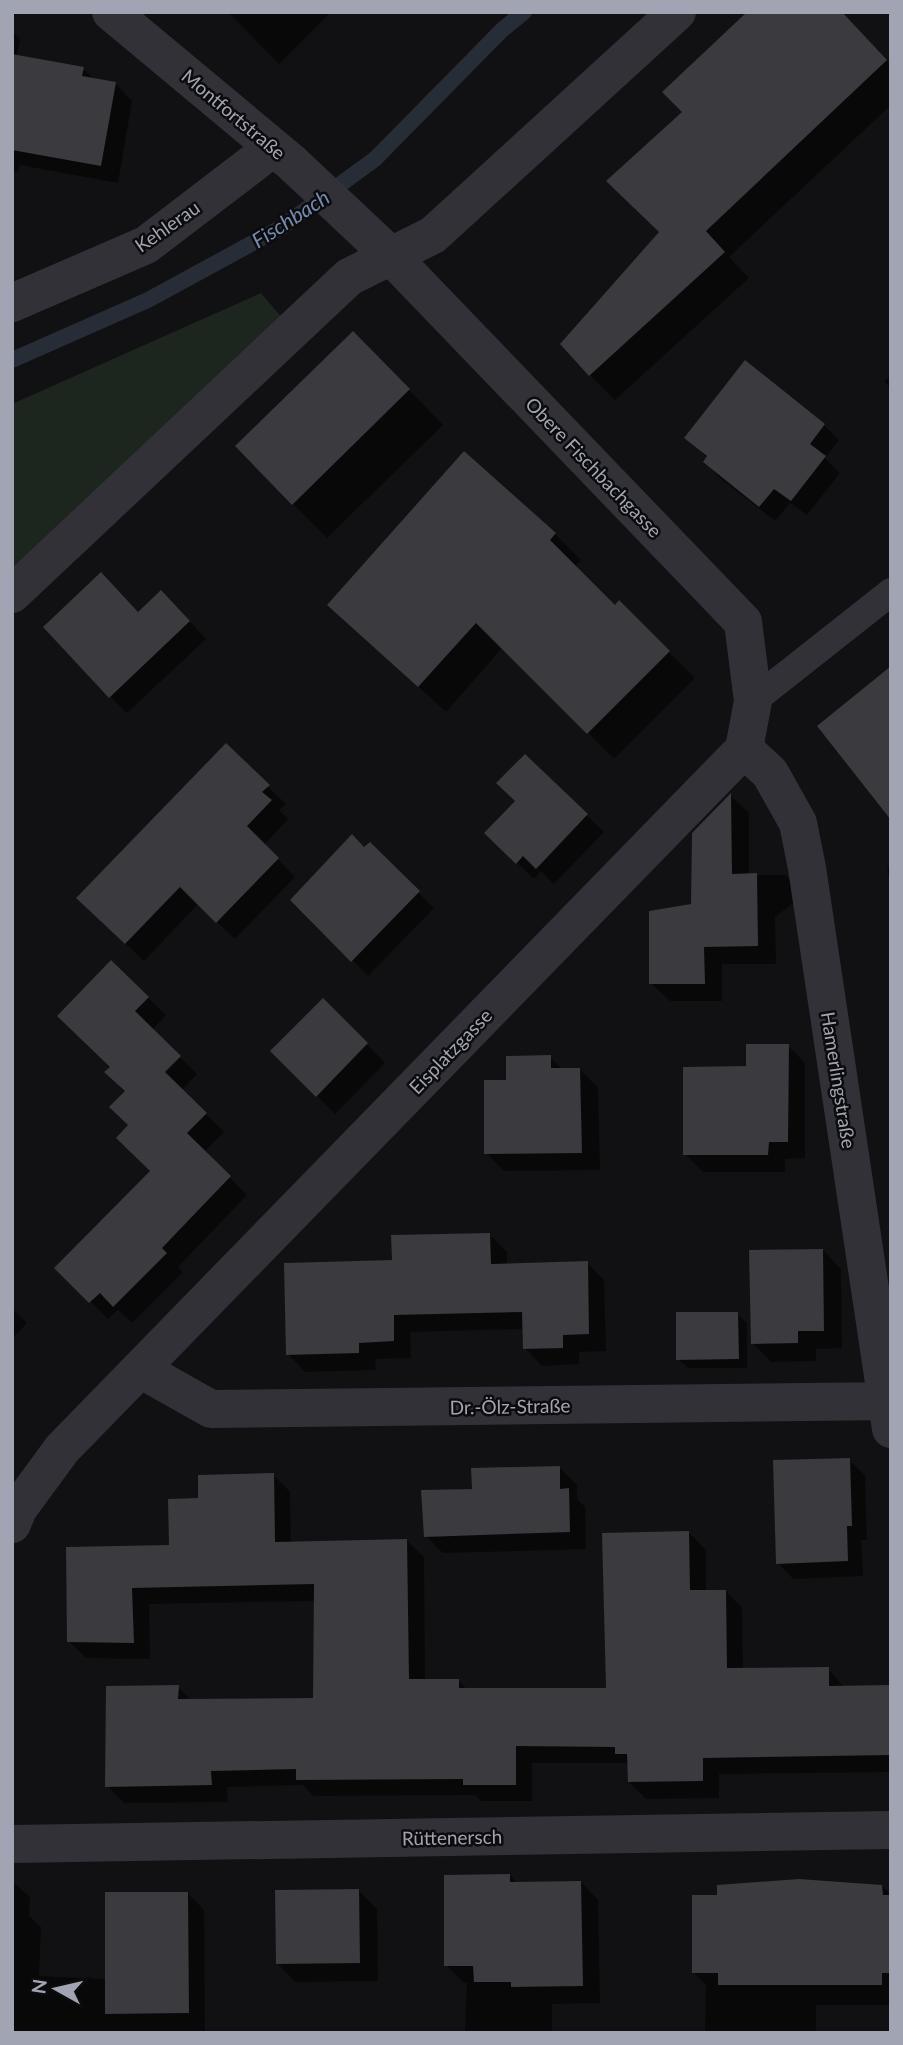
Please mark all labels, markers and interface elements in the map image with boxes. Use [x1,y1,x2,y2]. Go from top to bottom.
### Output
street label: Montfortstraße [178,64,290,164]
water label: Fischbach [247,184,333,252]
street label: Kehlerau [130,195,204,257]
street label: Obere Fischbachgasse [521,392,667,542]
street label: Eisplatzgasse [404,1004,496,1098]
street label: Hamerlingstraße [817,1010,861,1150]
street label: Dr.-Ölz-Straße [449,1393,571,1419]
street label: Rüttenersch [402,1825,502,1849]
north arrow [21,1954,91,2024]
text: N [26,1978,51,1995]

